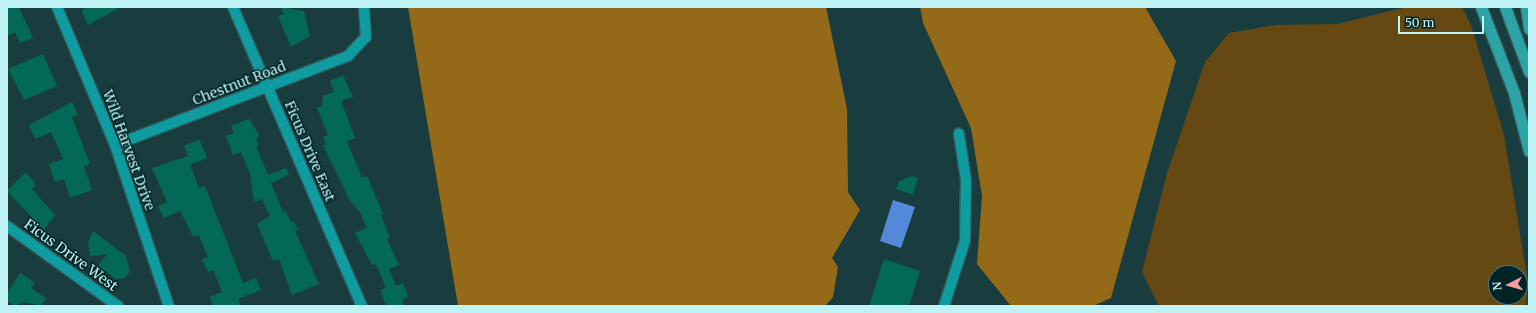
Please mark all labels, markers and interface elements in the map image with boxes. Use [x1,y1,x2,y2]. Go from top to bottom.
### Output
scale bar [1400,8,1486,34]
text: 50 m [1405,15,1434,30]
street label: Chestnut Road [190,57,288,109]
street label: Wild Harvest Drive [99,87,159,213]
street label: Ficus Drive East [281,98,339,204]
street label: Ficus Drive West [21,215,121,295]
north arrow [1488,265,1528,305]
text: N [1490,281,1504,291]

